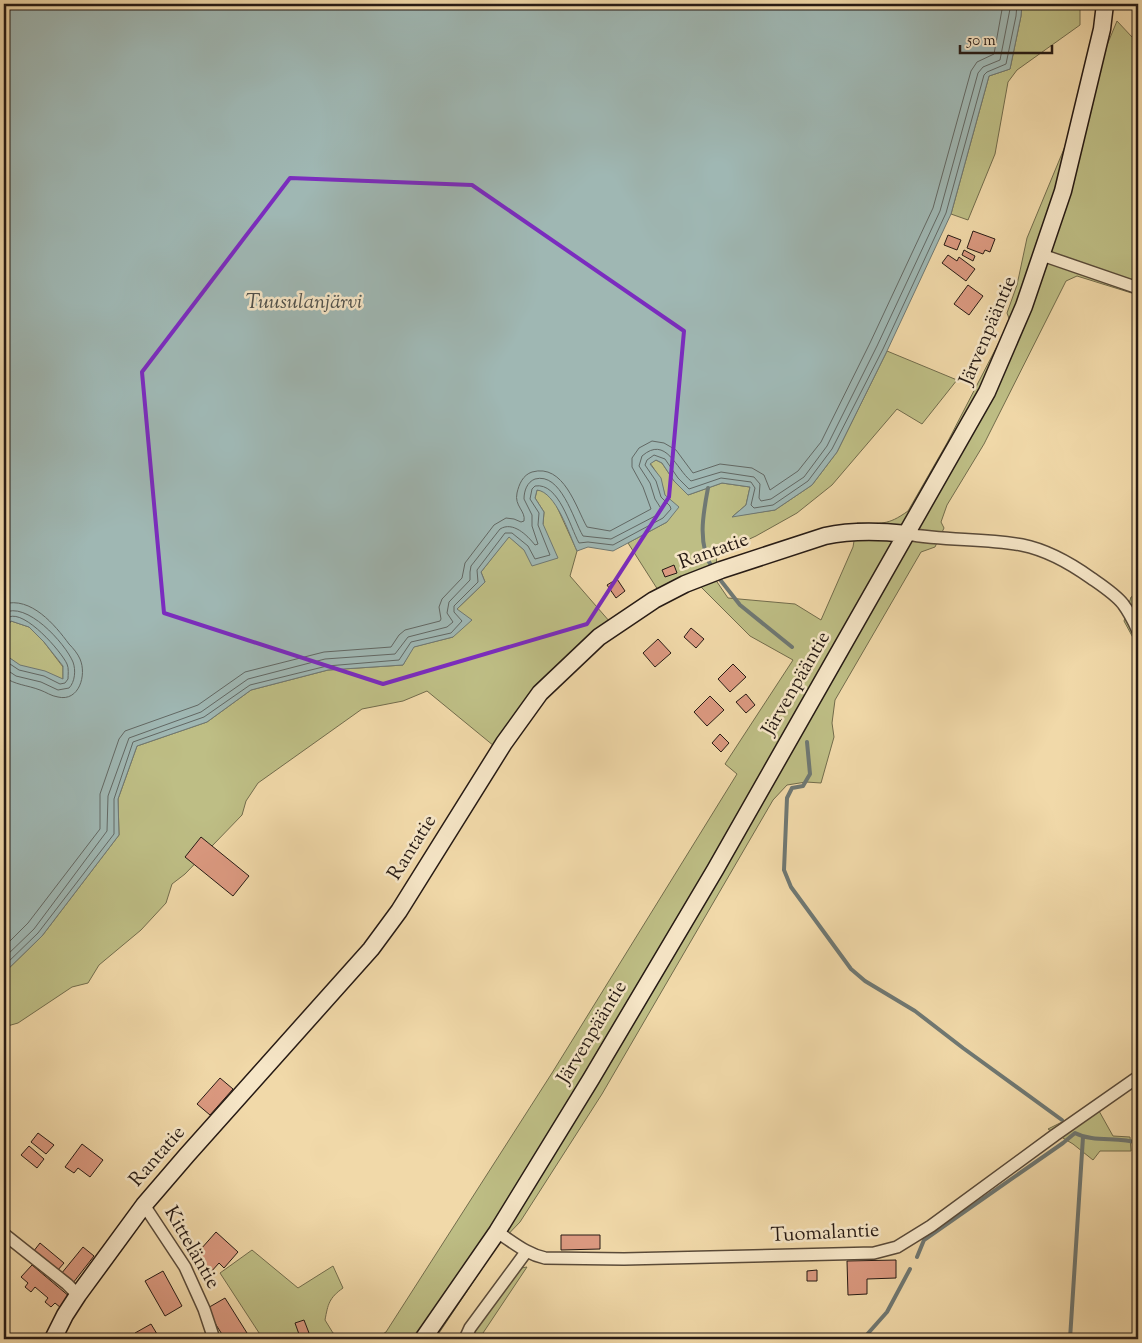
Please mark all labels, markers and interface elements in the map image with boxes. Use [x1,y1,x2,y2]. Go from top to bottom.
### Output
scale bar [960,22,1052,54]
text: 50 m [966,31,996,52]
street label: Järvenpääntie [953,272,1025,391]
water label: Tuusulanjärvi [246,288,362,318]
street label: Rantatie [675,526,753,578]
street label: Järvenpääntie [755,627,839,742]
street label: Rantatie [381,809,445,887]
street label: Järvenpääntie [550,976,635,1091]
street label: Rantatie [123,1120,193,1194]
street label: Kitteläntie [156,1201,226,1295]
street label: Tuomalantie [770,1217,880,1251]

